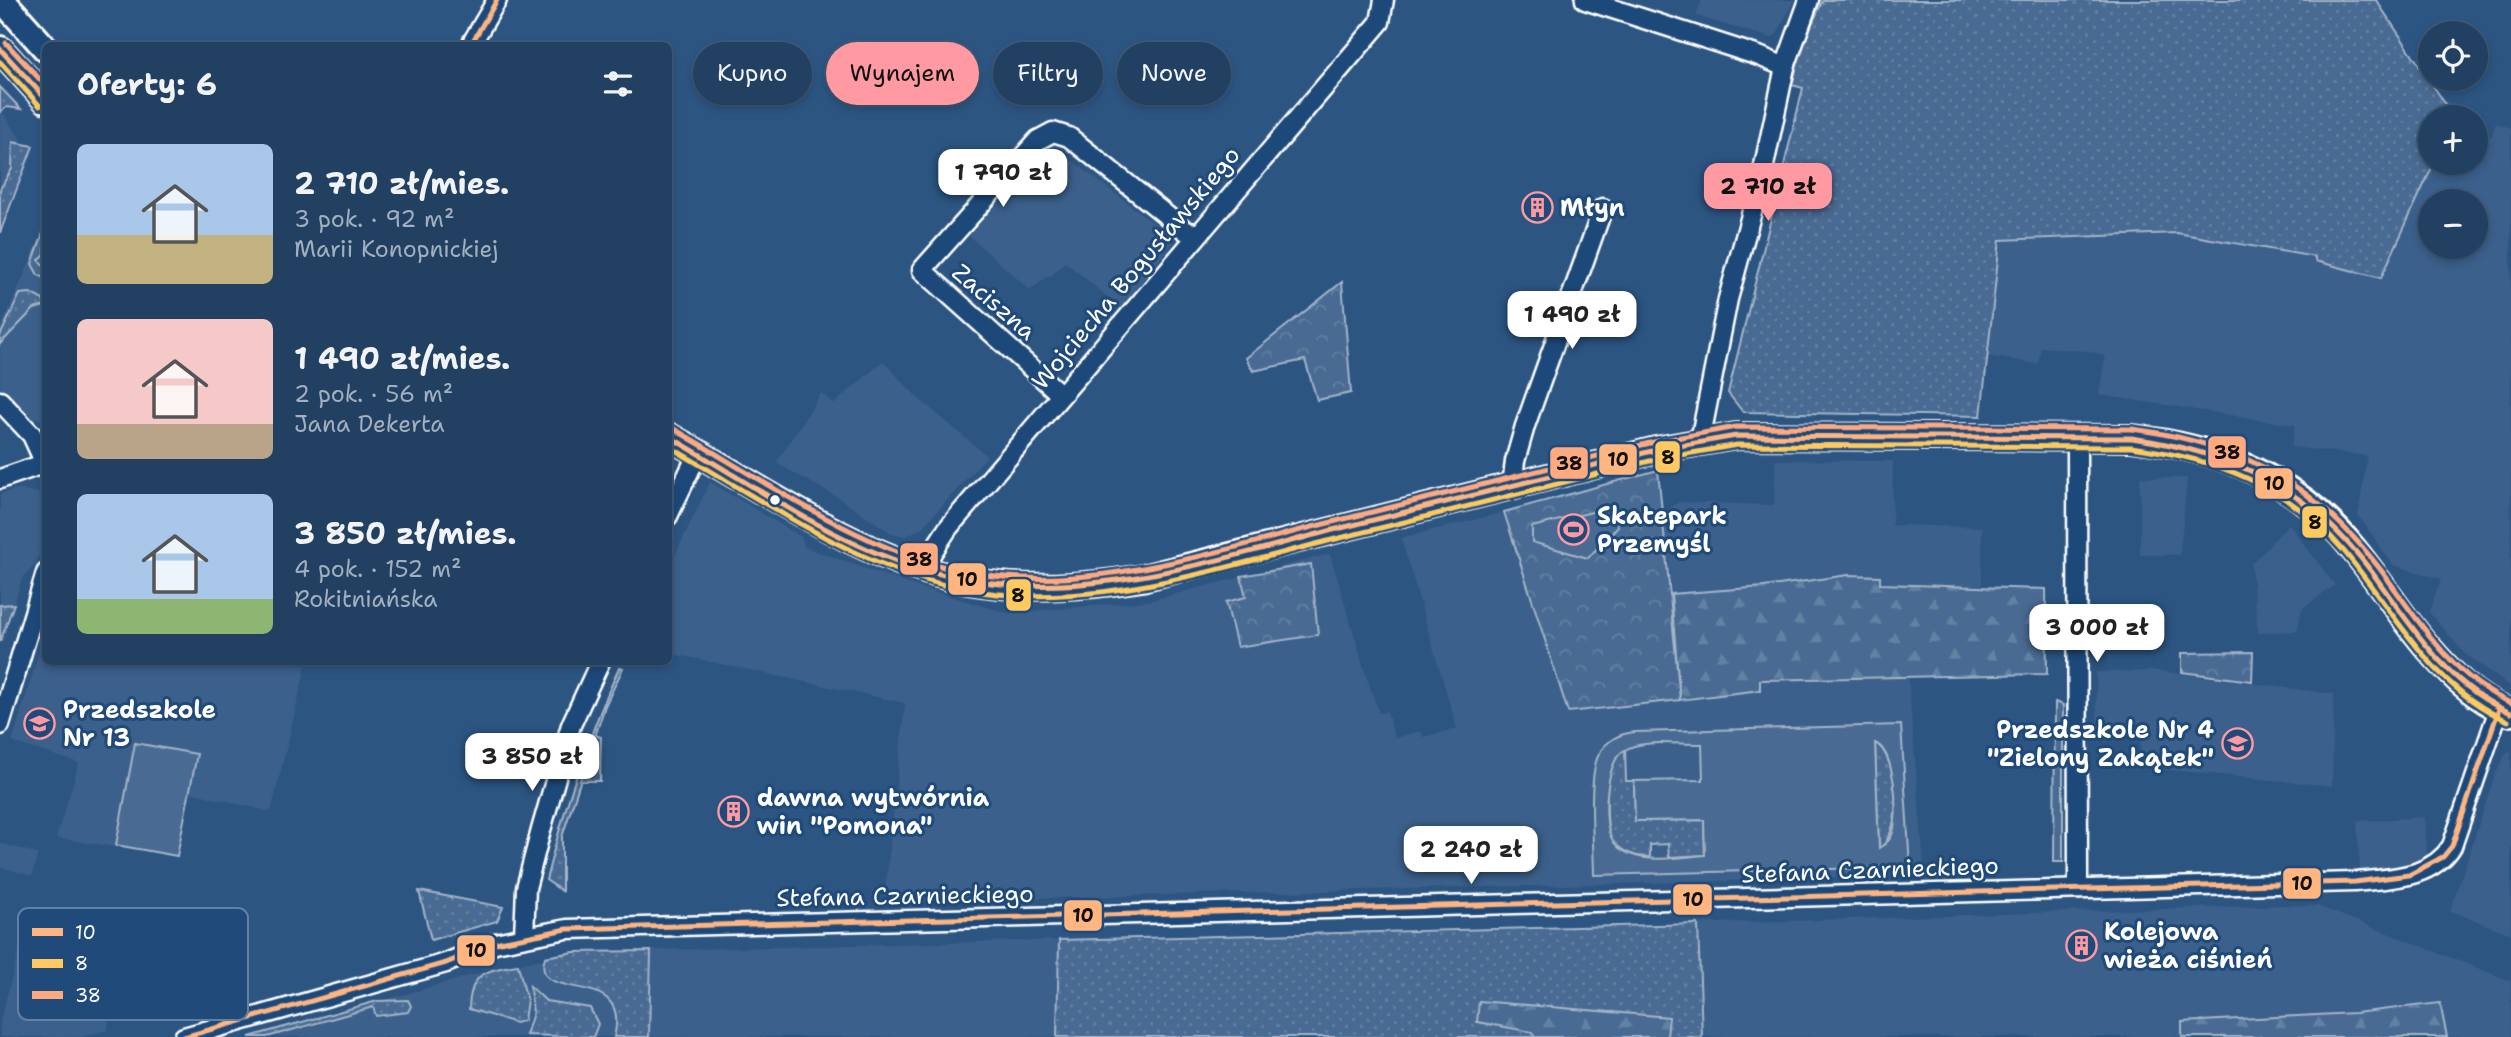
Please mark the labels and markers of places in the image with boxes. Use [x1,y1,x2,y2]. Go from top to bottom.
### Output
pin: 1 790 zł [931,150,1075,209]
pin: 2 710 zł [1696,164,1840,223]
building icon: Młyn [1520,191,1554,225]
place label: Młyn [1560,192,1625,224]
pin: 1 490 zł [1500,292,1644,351]
unlabelled marker [768,493,782,507]
place label: Skatepark Przemyśl [1597,500,1727,560]
sports icon: Skatepark Przemyśl [1557,513,1591,547]
pin: 3 000 zł [2025,604,2169,664]
place label: Przedszkole Nr 13 [63,694,216,754]
school or university icon: Przedszkole Nr 13 [23,707,57,741]
place label: Przedszkole Nr 4 "Zielony Zakątek" [1987,714,2214,774]
school or university icon: Przedszkole Nr 4 "Zielony Zakątek" [2220,727,2254,761]
pin: 3 850 zł [460,734,604,793]
place label: dawna wytwórnia win "Pomona" [757,782,990,842]
building icon: dawna wytwórnia win "Pomona" [717,795,751,829]
pin: 2 240 zł [1399,826,1543,886]
place label: Kolejowa wieża ciśnień [2104,916,2272,976]
building icon: Kolejowa wieża ciśnień [2064,929,2098,963]

